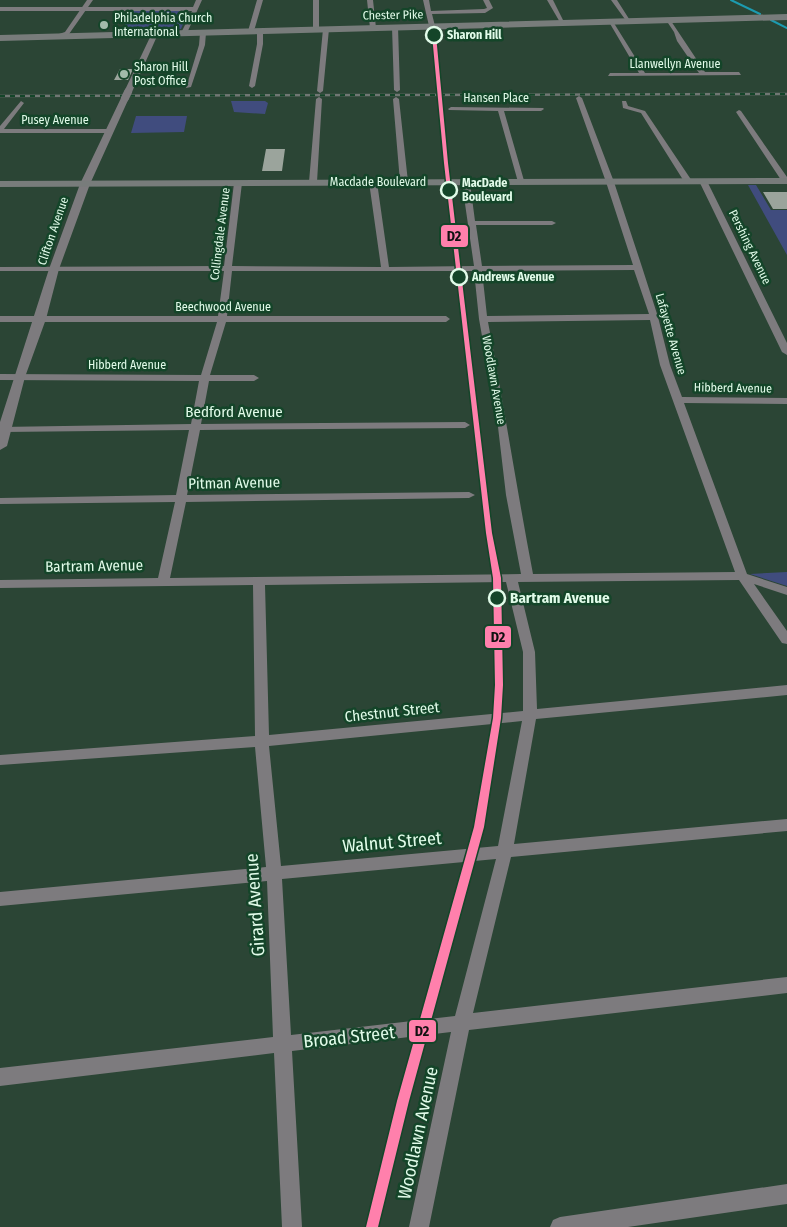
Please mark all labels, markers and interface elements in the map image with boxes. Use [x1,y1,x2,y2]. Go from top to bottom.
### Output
street label: Chester Pike [363,7,424,23]
place label: Philadelphia Church International [114,11,212,39]
marker: Philadelphia Church International [98,19,110,31]
marker: Sharon Hill [425,26,443,44]
place label: Sharon Hill [447,28,502,42]
street label: Llanwellyn Avenue [629,57,721,71]
place label: Sharon Hill Post Office [134,60,188,88]
marker: Sharon Hill Post Office [118,68,130,80]
street label: Hansen Place [463,91,529,105]
street label: Pusey Avenue [21,113,89,127]
street label: Macdade Boulevard [330,175,426,189]
place label: MacDade Boulevard [462,176,513,204]
marker: MacDade Boulevard [440,181,458,199]
street label: Collingdale Avenue [207,187,233,281]
street label: Clifton Avenue [35,195,71,267]
street label: Pershing Avenue [726,207,774,287]
line badge: D2 [440,224,469,248]
text: D2 [447,228,462,245]
marker: Andrews Avenue [450,268,468,286]
place label: Andrews Avenue [471,270,554,284]
street label: Lafayette Avenue [653,292,689,376]
street label: Beechwood Avenue [175,300,271,314]
street label: Woodlawn Avenue [479,335,509,426]
street label: Hibberd Avenue [88,358,166,372]
street label: Hibberd Avenue [694,380,772,396]
street label: Bedford Avenue [185,403,283,421]
street label: Pitman Avenue [188,473,280,493]
street label: Bartram Avenue [45,556,143,576]
marker: Bartram Avenue [488,589,506,607]
place label: Bartram Avenue [510,589,610,607]
line badge: D2 [484,625,512,649]
text: D2 [491,629,506,646]
street label: Chestnut Street [344,698,440,726]
street label: Walnut Street [341,827,443,857]
street label: Girard Avenue [240,853,270,957]
line badge: D2 [408,1019,437,1043]
street label: Broad Street [302,1021,396,1053]
text: D2 [415,1023,430,1040]
street label: Woodlawn Avenue [393,1065,443,1201]

